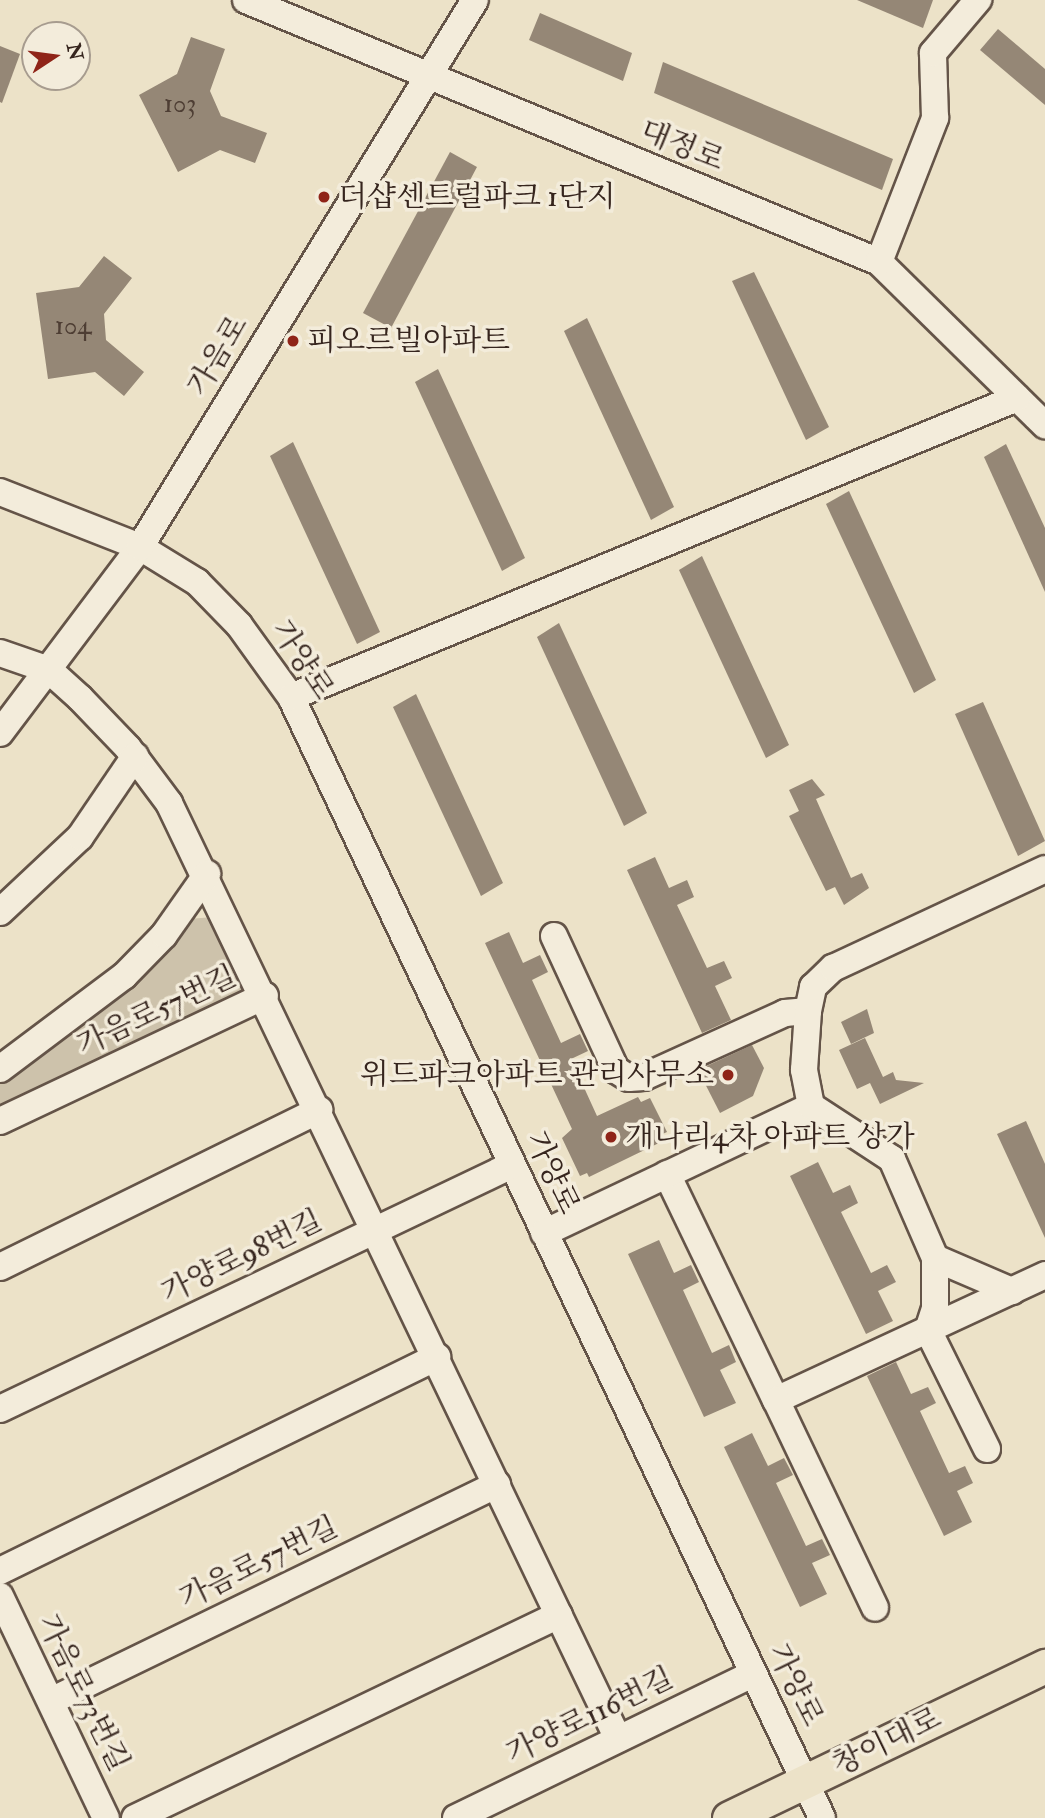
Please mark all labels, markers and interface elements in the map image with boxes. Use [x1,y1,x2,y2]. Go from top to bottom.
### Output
north arrow [21,21,91,91]
text: N [61,41,88,63]
house number: 103 [164,89,196,121]
street label: 대정로 [635,113,729,179]
place label: 더샵센트럴파크 1단지 [338,179,616,215]
marker: 더샵센트럴파크 1단지 [316,189,332,205]
street label: 가음로 [180,309,256,403]
house number: 104 [55,311,91,343]
place label: 피오르빌아파트 [307,323,510,359]
marker: 피오르빌아파트 [285,333,301,349]
street label: 가양로 [263,614,341,706]
street label: 가음로57번길 [72,958,242,1064]
place label: 위드파크아파트 관리사무소 [360,1057,714,1093]
marker: 위드파크아파트 관리사무소 [720,1067,736,1083]
place label: 개나리4차 아파트 상가 [625,1119,915,1155]
street label: 가양로 [517,1126,587,1220]
marker: 개나리4차 아파트 상가 [603,1129,619,1145]
street label: 가양로98번길 [156,1203,328,1311]
street label: 가음로57번길 [174,1509,344,1617]
street label: 가음로73번길 [30,1609,136,1777]
street label: 가양로 [760,1638,830,1732]
street label: 가양로116번길 [501,1660,679,1772]
street label: 창이대로 [827,1700,947,1784]

